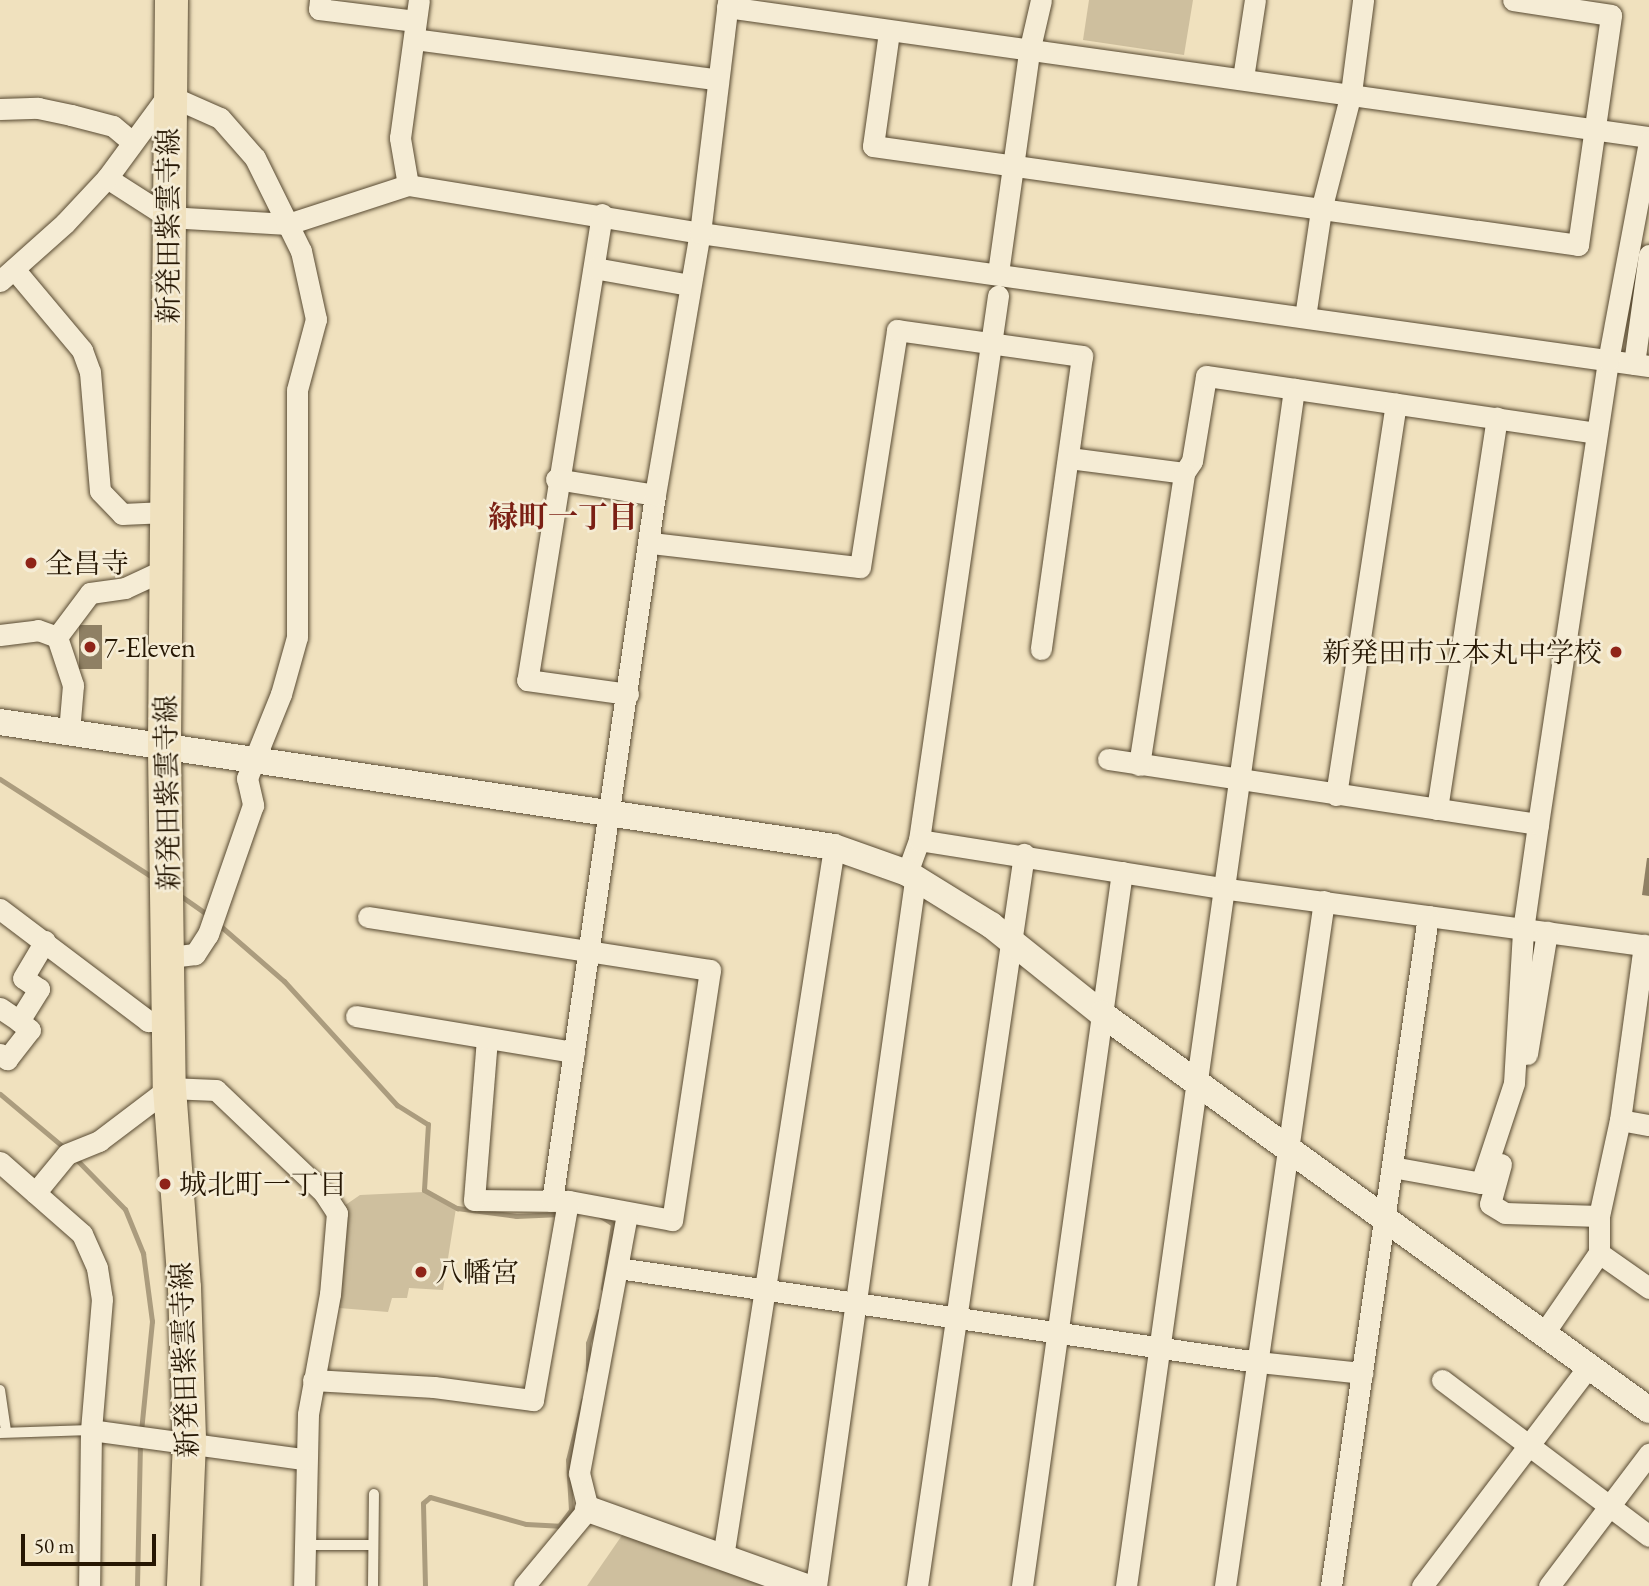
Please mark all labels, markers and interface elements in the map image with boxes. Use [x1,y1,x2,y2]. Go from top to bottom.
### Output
street label: 新発田紫雲寺線 [151,128,185,324]
district label: 緑町一丁目 [488,499,638,535]
place label: 全昌寺 [45,546,129,580]
marker: 全昌寺 [23,555,39,571]
place label: 7-Eleven [104,630,196,664]
place label: 新発田市立本丸中学校 [1322,635,1602,669]
marker: 7-Eleven [82,639,98,655]
marker: 新発田市立本丸中学校 [1608,644,1624,660]
street label: 新発田紫雲寺線 [148,695,186,891]
place label: 城北町一丁目 [179,1167,347,1201]
marker: 城北町一丁目 [157,1176,173,1192]
place label: 八幡宮 [435,1255,519,1289]
street label: 新発田紫雲寺線 [164,1261,204,1459]
marker: 八幡宮 [413,1264,429,1280]
scale bar [24,1520,159,1564]
text: 50 m [34,1532,75,1559]

